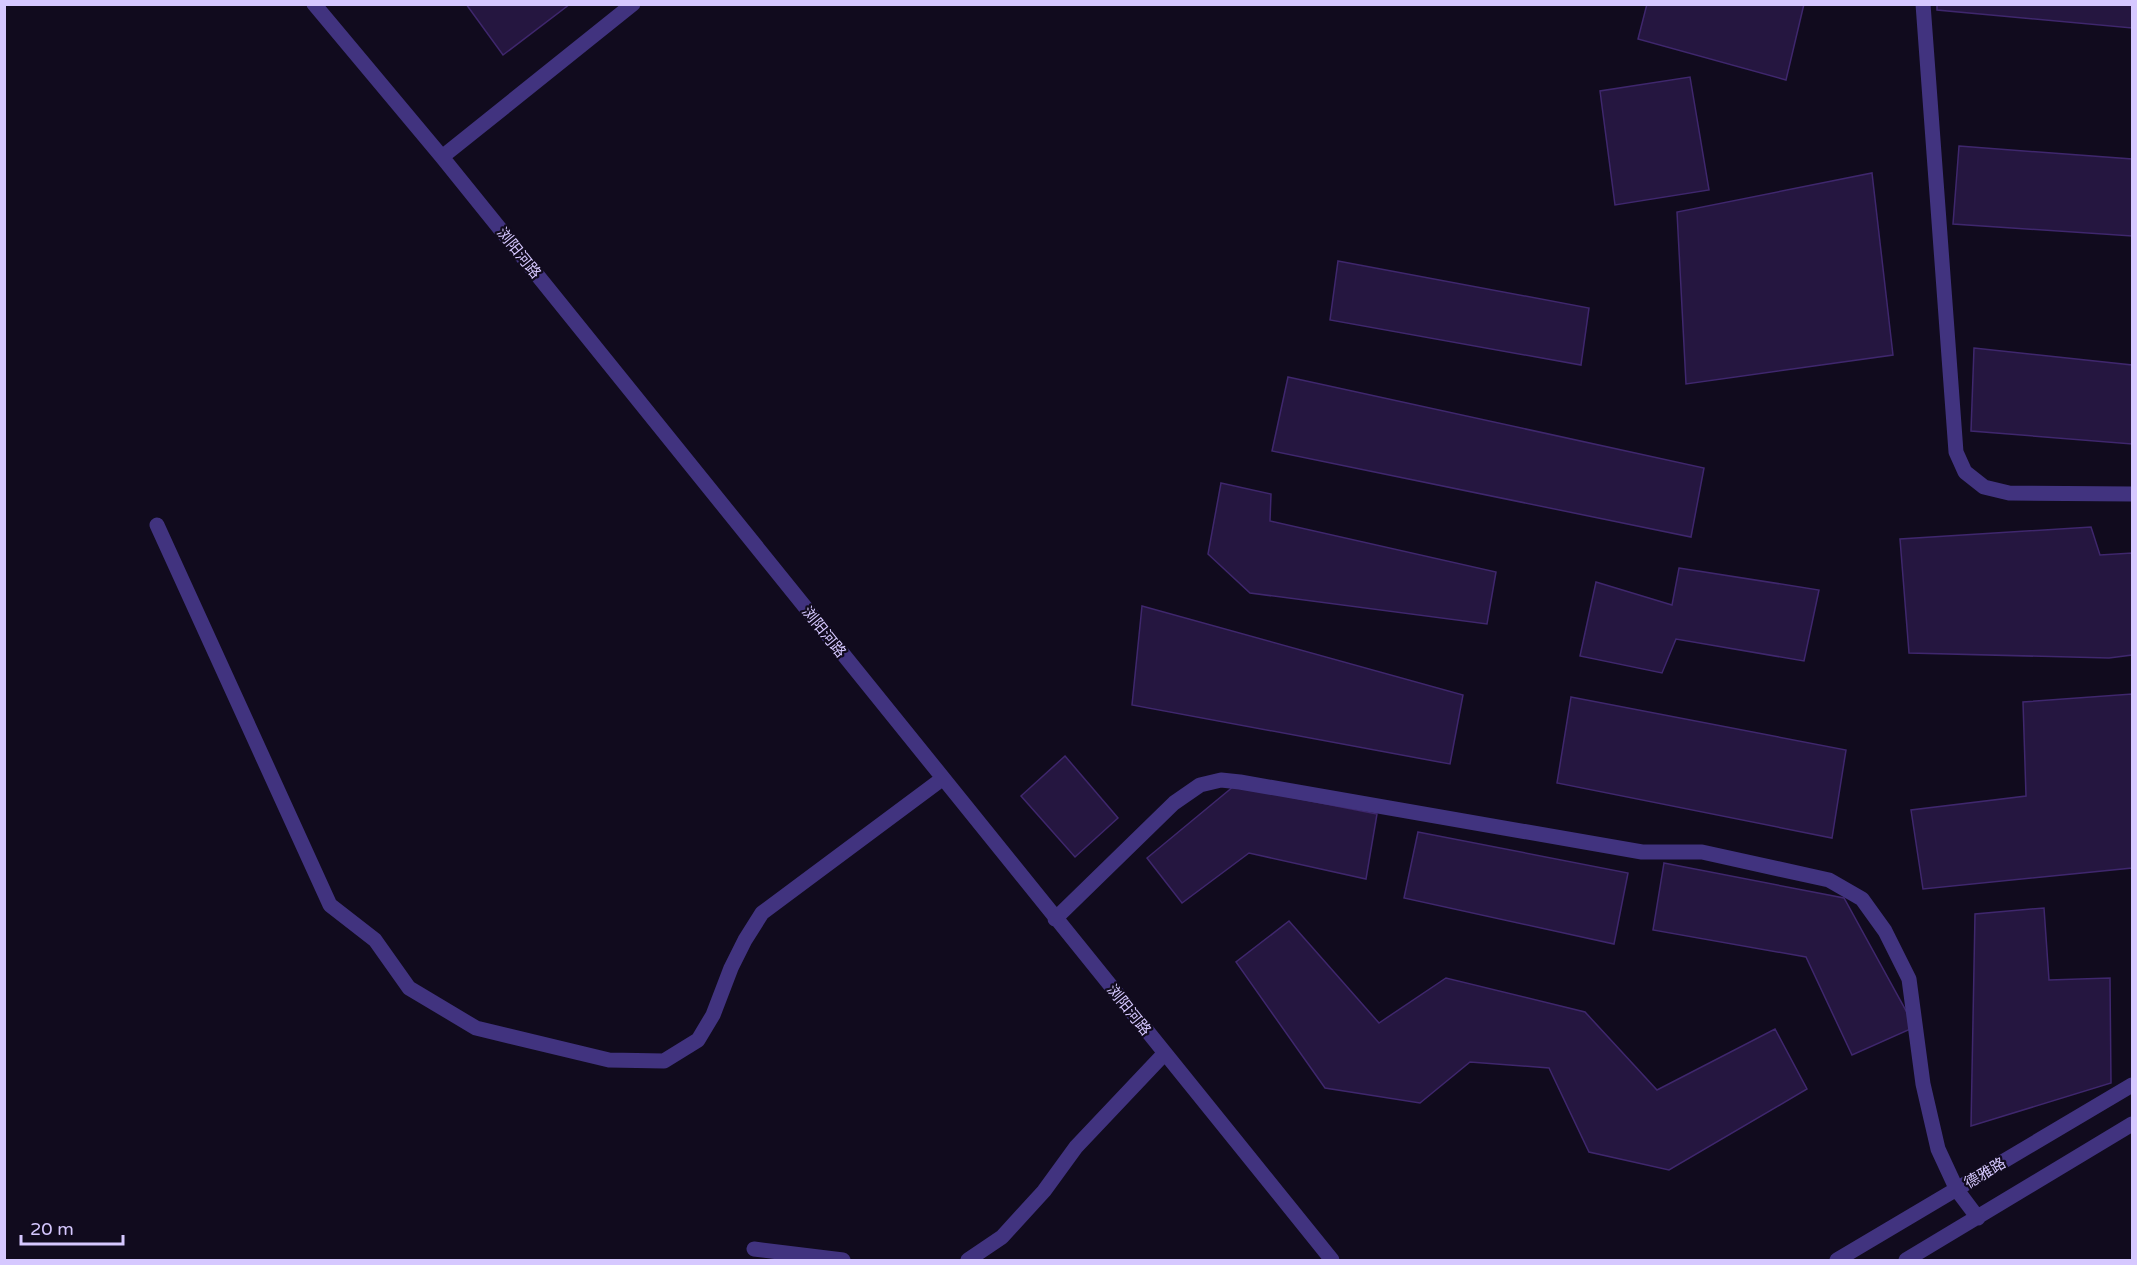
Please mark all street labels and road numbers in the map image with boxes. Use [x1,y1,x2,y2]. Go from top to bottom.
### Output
street label: 浏阳河路 [493,224,545,282]
street label: 浏阳河路 [798,603,850,661]
street label: 浏阳河路 [1103,981,1155,1039]
street label: 德雅路 [1961,1154,2009,1192]

